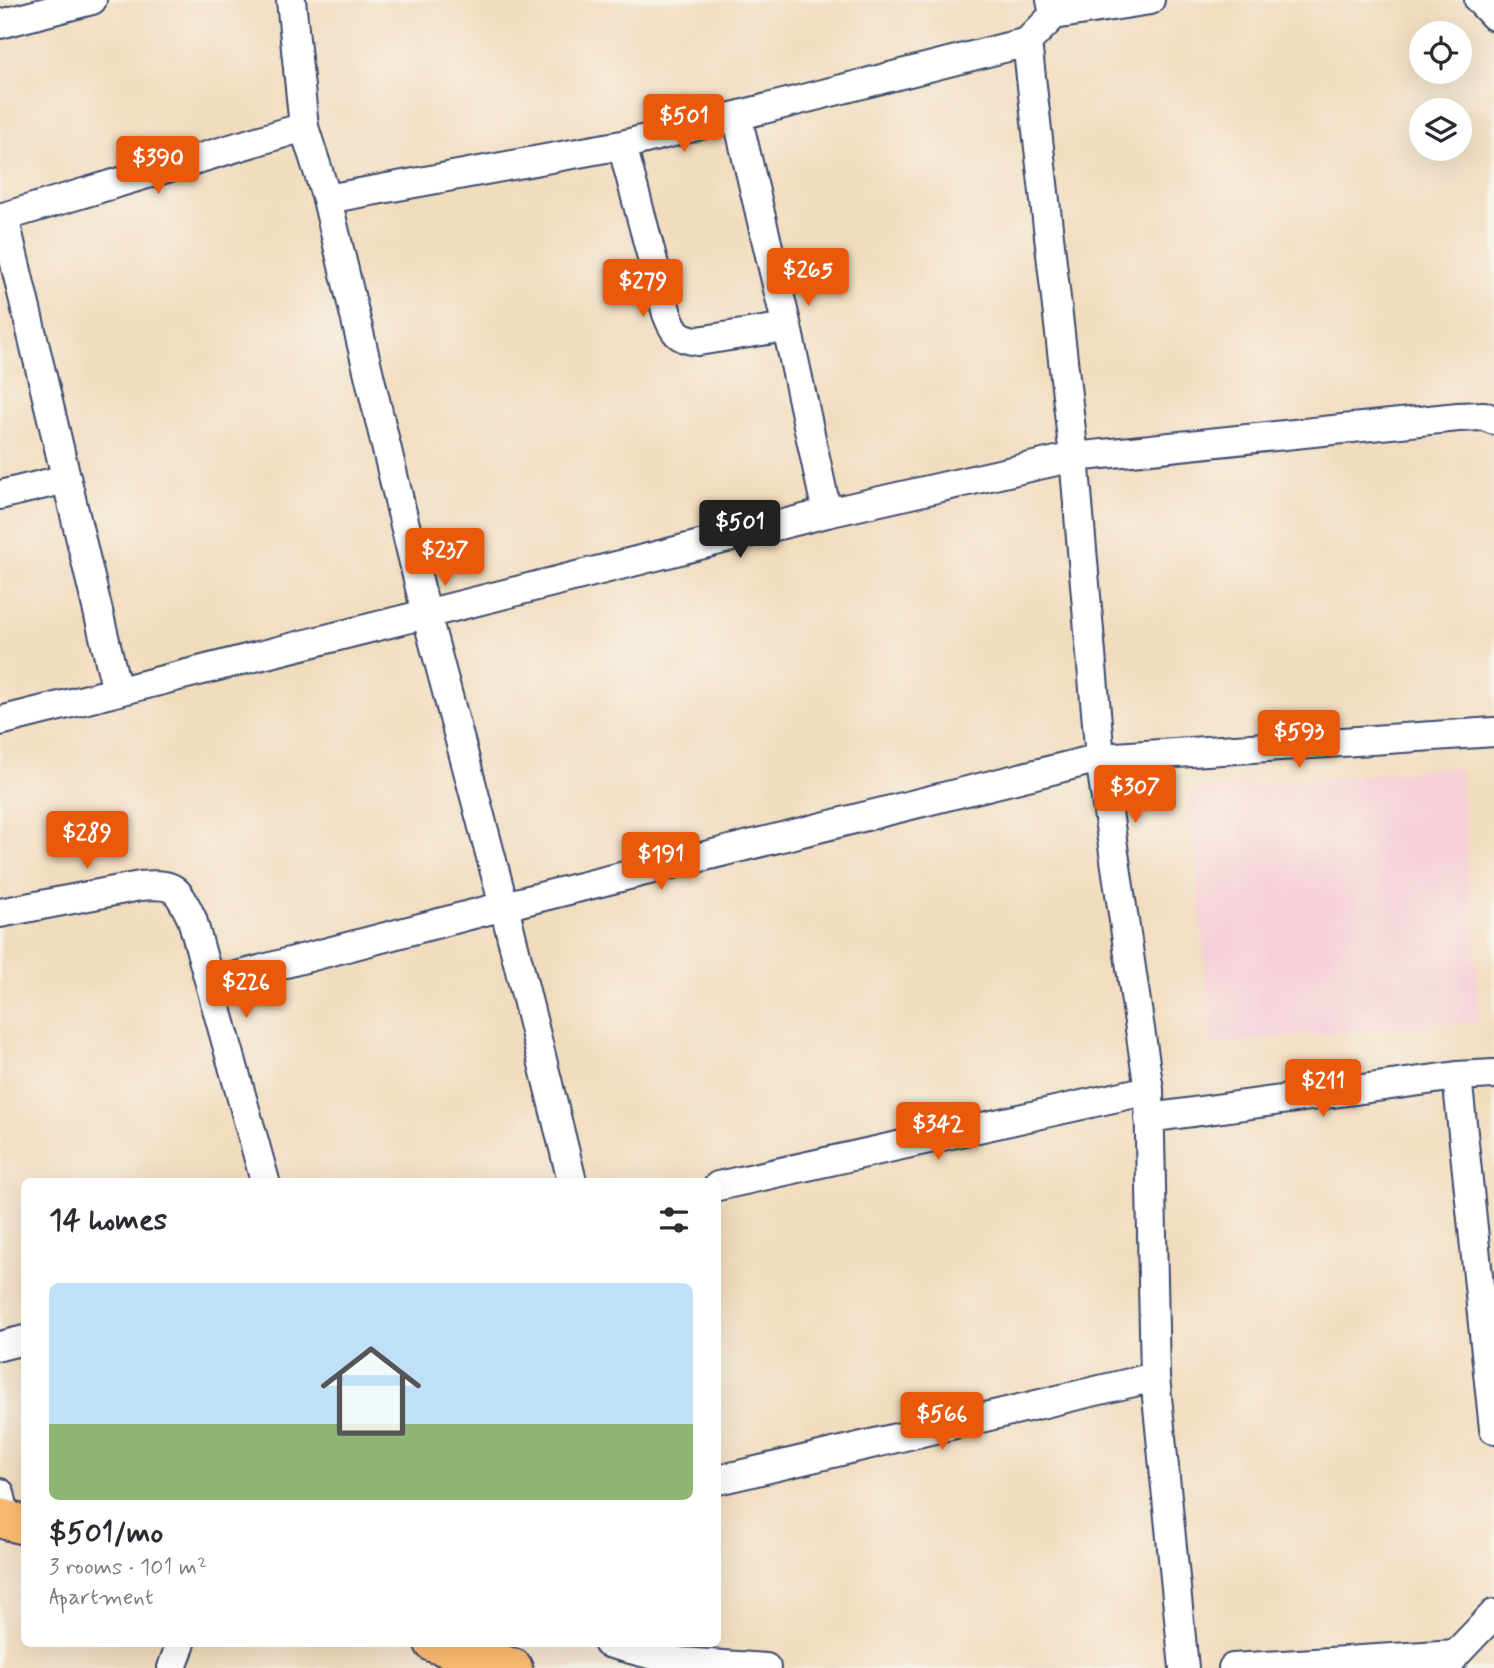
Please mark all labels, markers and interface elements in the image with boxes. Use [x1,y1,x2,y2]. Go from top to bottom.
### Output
map controls [1409,21,1472,161]
button: locate [1409,21,1472,84]
pin: $501 [643,94,725,154]
button: layers [1409,98,1472,161]
text: $501 [659,102,709,132]
pin: $390 [117,136,199,196]
text: $390 [132,144,184,174]
pin: $265 [767,248,849,308]
text: $265 [783,256,833,286]
pin: $279 [602,260,684,319]
text: $279 [619,267,667,297]
pin: $501 [699,500,781,560]
text: $501 [715,508,765,538]
pin: $237 [404,528,486,588]
text: $237 [421,536,469,566]
pin: $593 [1258,710,1340,770]
text: $593 [1274,718,1324,748]
pin: $307 [1094,766,1176,825]
text: $307 [1110,773,1160,803]
pin: $289 [46,812,128,871]
text: $289 [62,819,112,849]
pin: $191 [620,832,702,892]
text: $191 [638,840,684,870]
pin: $226 [205,960,287,1020]
text: $226 [222,968,270,998]
pin: $211 [1282,1060,1364,1119]
text: $211 [1301,1067,1345,1097]
pin: $342 [897,1102,979,1162]
text: $342 [912,1110,964,1140]
text: 14 homes [49,1201,167,1240]
icon: filters [655,1201,693,1239]
icon: home [308,1328,434,1454]
pin: $566 [901,1392,983,1452]
text: $566 [917,1400,967,1430]
text: $501/mo [49,1514,163,1553]
text: 3 rooms · 101 m² [49,1553,207,1583]
text: Apartment [49,1583,154,1613]

